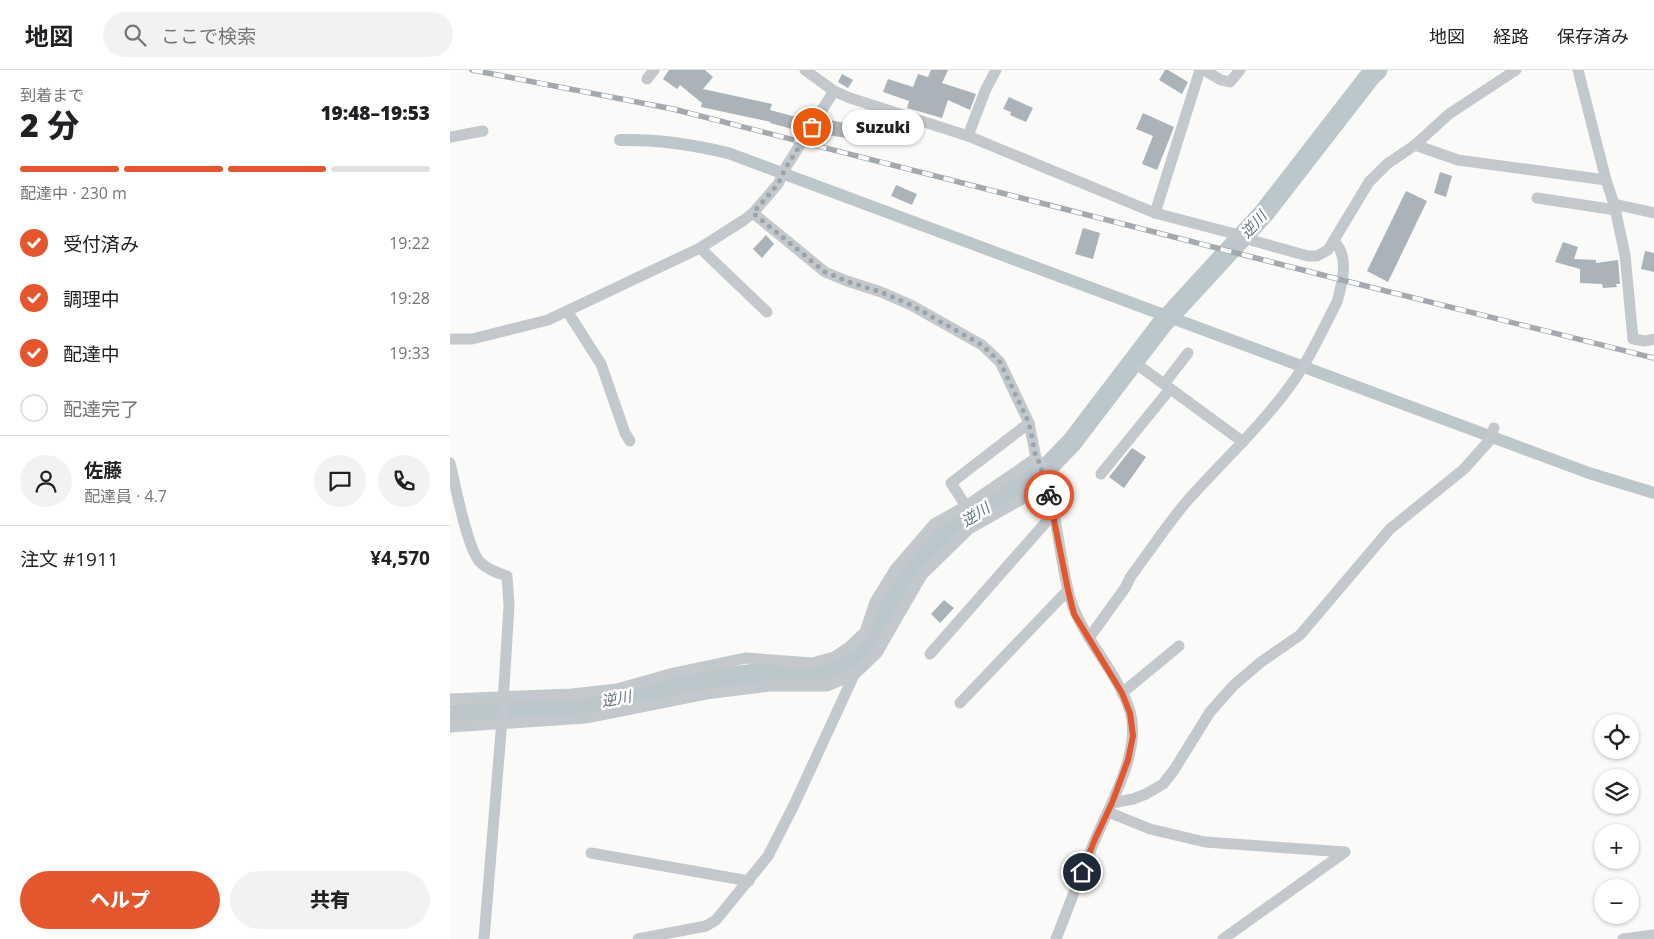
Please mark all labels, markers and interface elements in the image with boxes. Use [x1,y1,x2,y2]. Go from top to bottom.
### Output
search box [103,12,453,57]
text: 地図 [25,19,73,52]
icon: search [121,21,149,49]
text: ここで検索 [161,23,256,49]
text: 地図 [1429,24,1465,48]
text: 経路 [1493,24,1529,48]
text: 保存済み [1557,24,1629,48]
text: 到着まで [20,84,84,106]
text: 19:48–19:53 [320,100,430,126]
text: 2 分 [20,103,79,146]
pin [791,106,833,148]
callout: Suzuki [842,110,924,144]
icon: bag [798,113,826,141]
text: Suzuki [856,116,910,138]
text: 配達中 · 230 m [20,182,127,204]
water label: 逆川 [1236,205,1272,242]
icon: check [20,229,48,257]
text: 受付済み [63,231,139,257]
text: 19:22 [389,232,430,254]
icon: check [20,284,48,312]
text: 調理中 [63,286,120,312]
text: 19:28 [389,287,430,309]
icon: check [20,339,48,367]
text: 配達中 [63,341,120,367]
text: 19:33 [389,342,430,364]
text: 配達完了 [63,396,139,422]
button: person [20,455,72,507]
button: chat [314,455,366,507]
button: phone [378,455,430,507]
text: 佐藤 [84,457,122,483]
courier [1024,470,1074,520]
icon: bike [1035,481,1063,509]
text: 配達員 · 4.7 [84,485,167,507]
water label: 逆川 [957,496,995,531]
text: ¥4,570 [370,545,430,571]
text: 注文 #1911 [20,546,119,572]
water label: 逆川 [599,685,635,711]
map controls [1594,714,1639,924]
button: locate [1594,714,1639,759]
button: layers [1594,769,1639,814]
button: + [1594,824,1639,869]
pin [1061,851,1103,893]
icon: home [1068,858,1096,886]
button: ヘルプ [20,871,220,929]
button: 共有 [230,871,430,929]
button: − [1594,879,1639,924]

